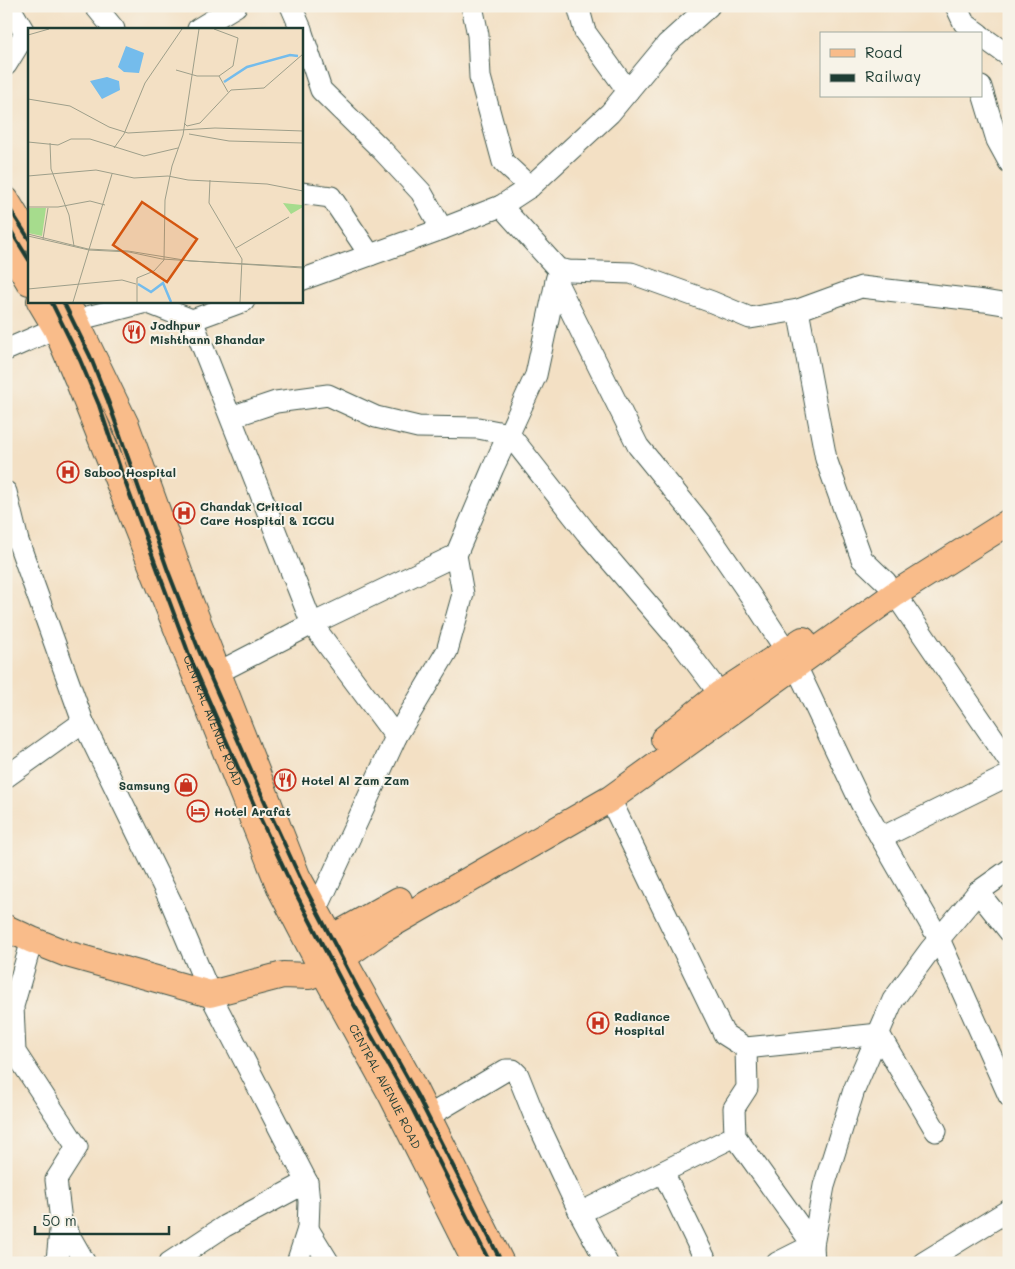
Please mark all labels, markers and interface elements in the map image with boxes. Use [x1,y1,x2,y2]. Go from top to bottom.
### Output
inset map [28,28,302,302]
legend [820,32,982,98]
text: Road [865,42,902,62]
text: Railway [865,66,921,86]
place label: Jodhpur Mishthann Bhandar [150,317,265,347]
restaurant icon: Jodhpur Mishthann Bhandar [122,320,146,344]
hospital icon: Saboo Hospital [56,460,80,484]
place label: Saboo Hospital [84,464,176,480]
place label: Chandak Critical Care Hospital & ICCU [200,498,335,528]
hospital icon: Chandak Critical Care Hospital & ICCU [172,501,196,525]
street label: CENTRAL AVENUE ROAD [180,652,247,788]
restaurant icon: Hotel Al Zam Zam [273,768,297,792]
place label: Hotel Al Zam Zam [301,772,409,788]
shop icon: Samsung [174,773,198,797]
place label: Samsung [119,777,170,793]
hotel icon: Hotel Arafat [186,799,210,823]
place label: Hotel Arafat [214,803,291,819]
place label: Radiance Hospital [614,1008,670,1038]
hospital icon: Radiance Hospital [586,1011,610,1035]
street label: CENTRAL AVENUE ROAD [346,1021,425,1151]
scale bar [35,1204,169,1236]
text: 50 m [42,1210,77,1230]

